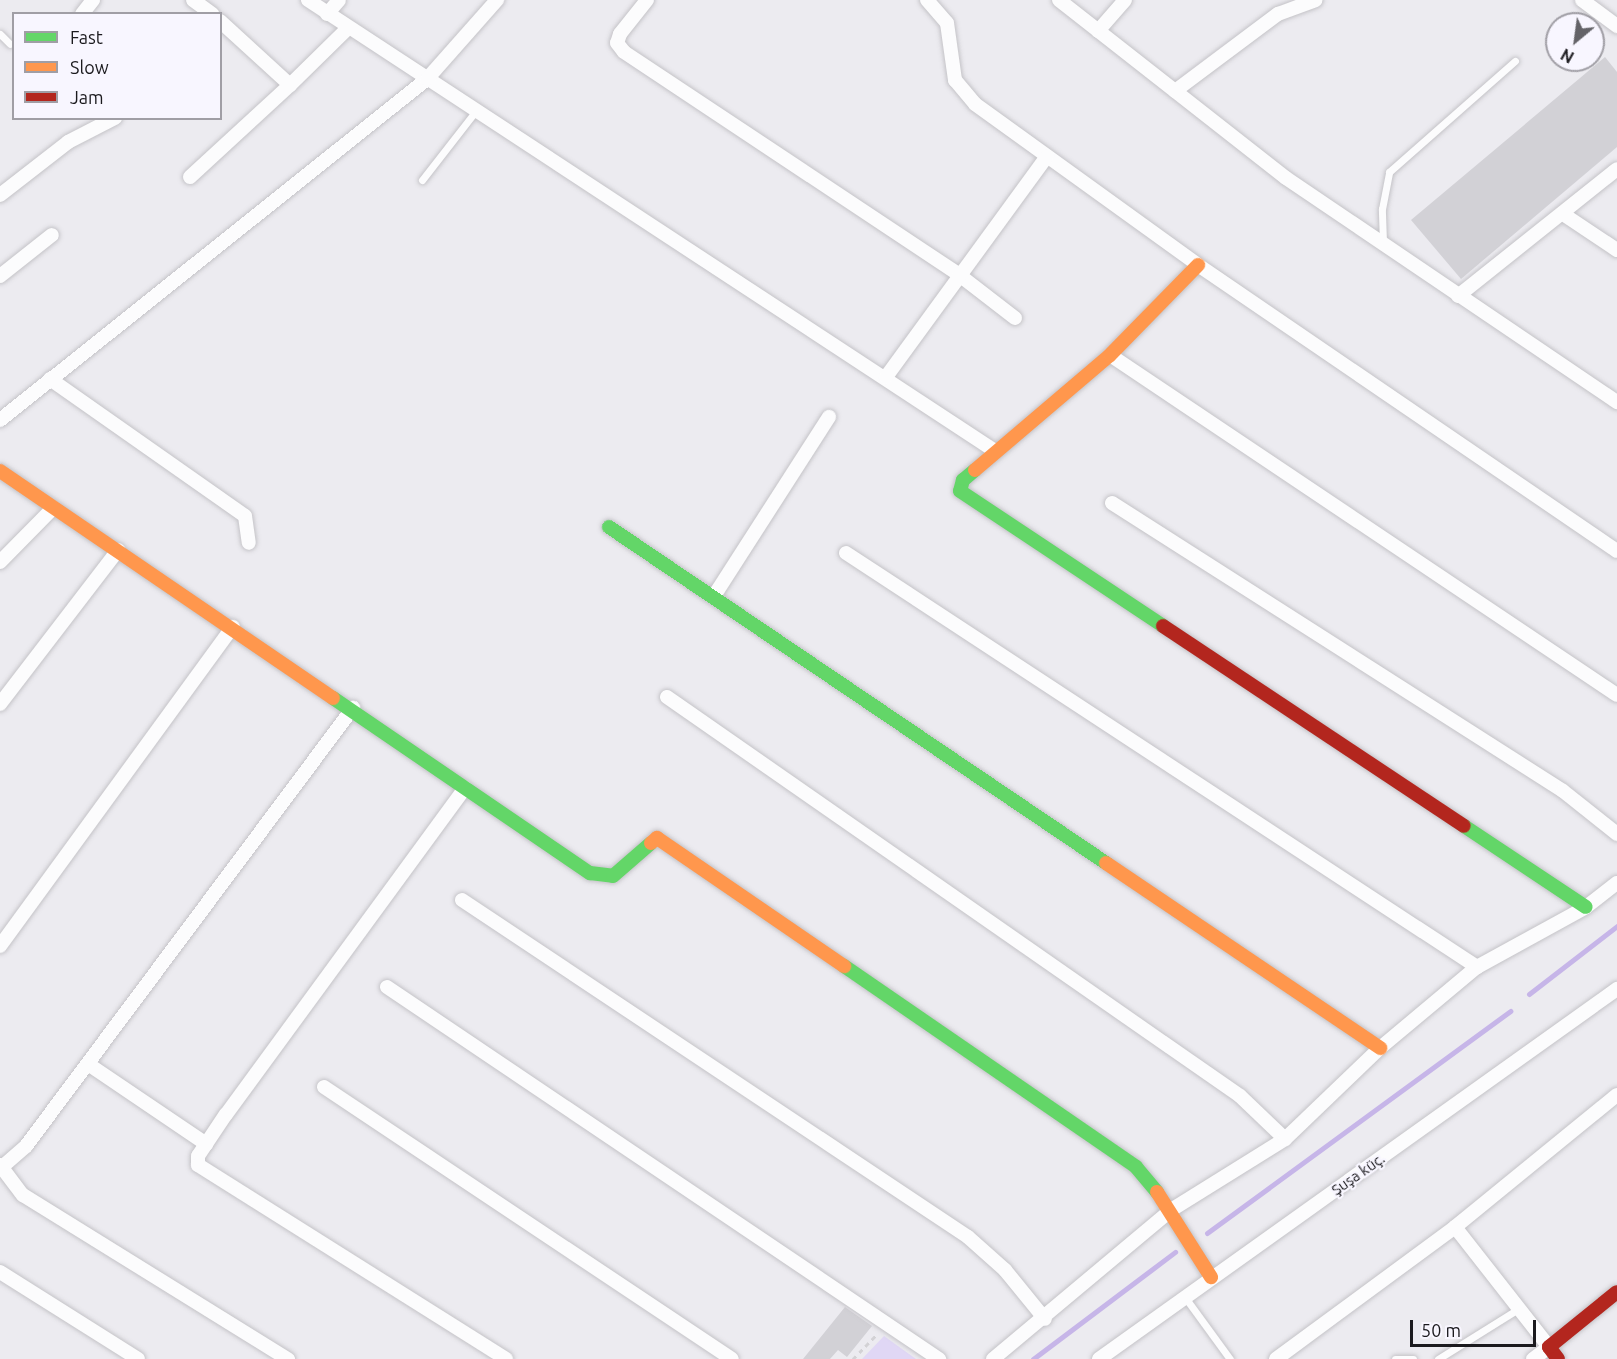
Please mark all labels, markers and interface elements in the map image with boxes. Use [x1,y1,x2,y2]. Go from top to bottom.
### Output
legend [12,12,222,120]
north arrow [1545,12,1605,72]
text: Fast [70,27,103,47]
text: N [1558,45,1577,67]
text: Slow [70,57,109,77]
text: Jam [70,87,104,107]
street label: Şuşa küç. [1328,1149,1388,1199]
scale bar [1413,1308,1539,1346]
text: 50 m [1421,1320,1461,1340]

